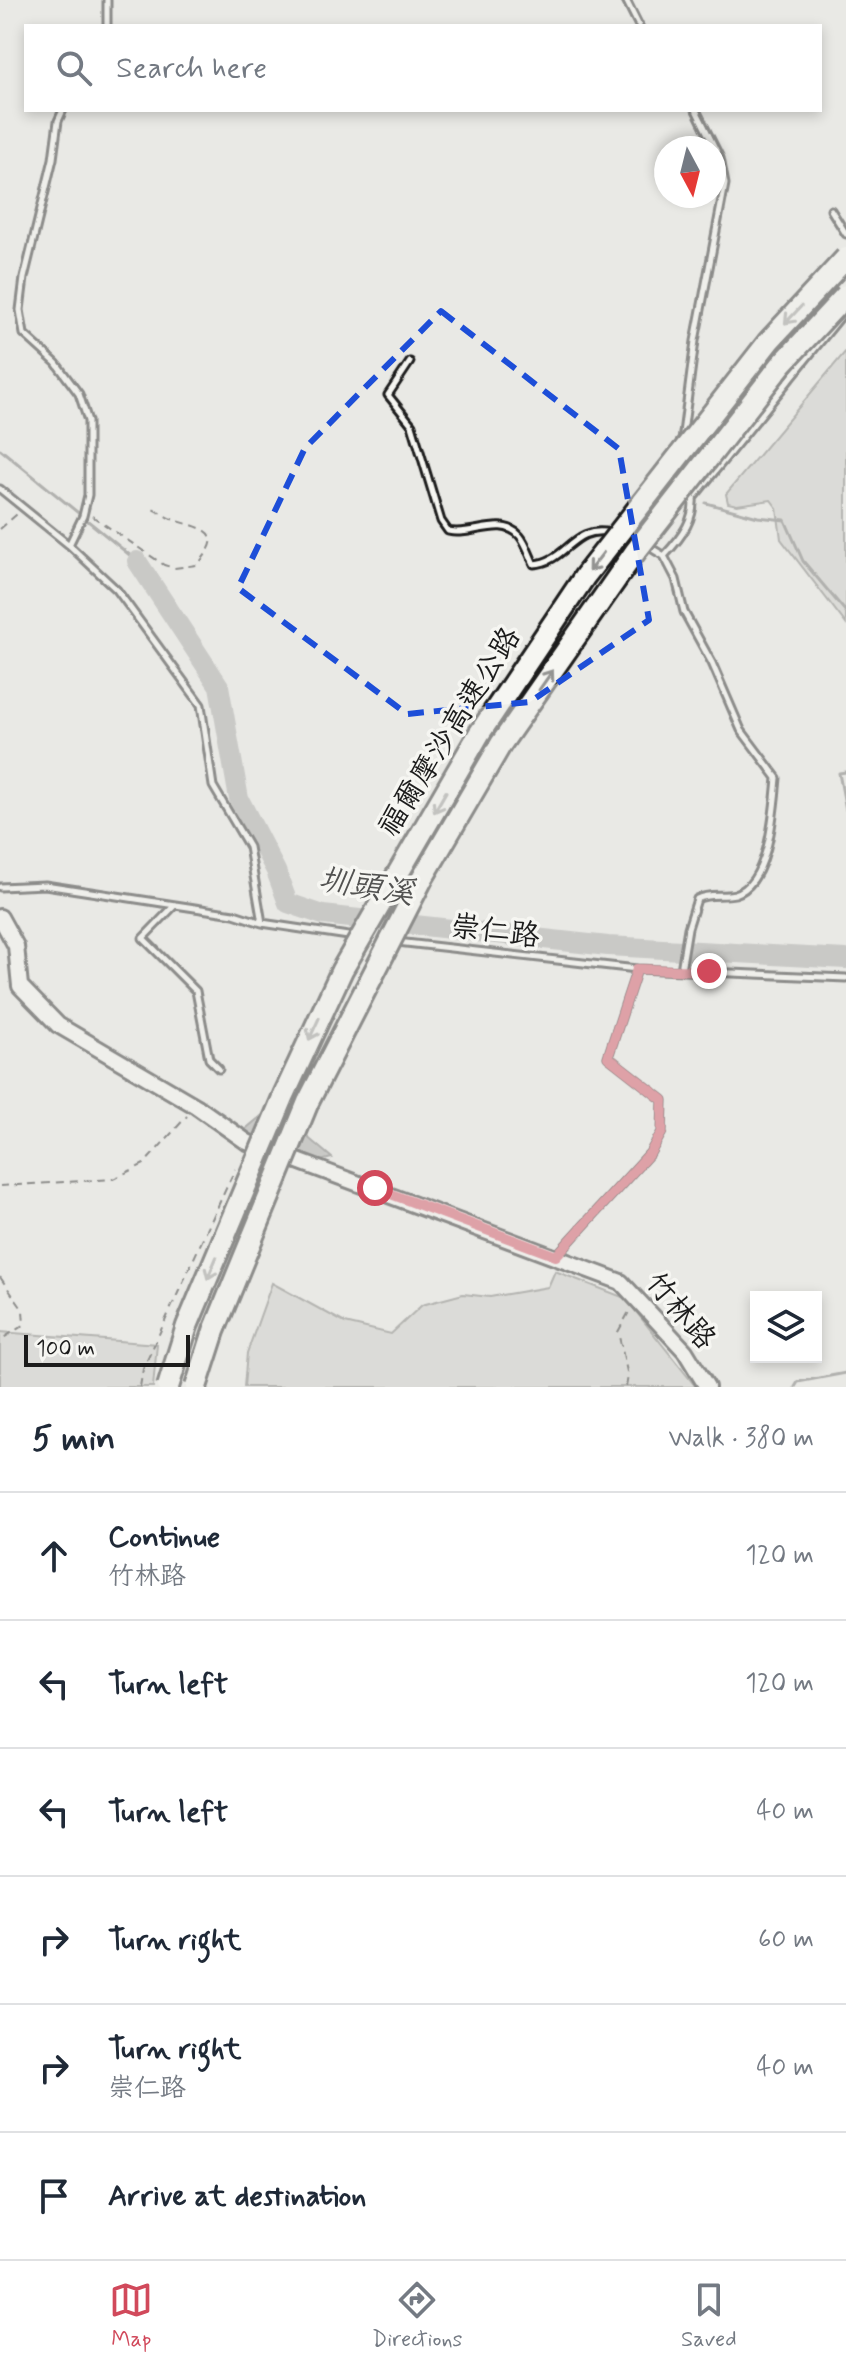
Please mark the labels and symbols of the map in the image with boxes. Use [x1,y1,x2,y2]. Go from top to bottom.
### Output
north arrow [654,136,726,208]
one-way arrow [784,305,802,325]
one-way arrow [587,551,605,572]
street label: 福爾摩沙高速公路 [370,620,530,844]
one-way arrow [538,669,554,691]
one-way arrow [432,790,448,813]
water label: 圳頭溪 [315,859,419,916]
street label: 崇仁路 [448,907,542,957]
route end [691,953,727,989]
one-way arrow [306,1017,321,1041]
route start [357,1170,393,1206]
one-way arrow [203,1255,218,1280]
street label: 竹林路 [636,1264,724,1358]
scale bar [24,1331,190,1367]

